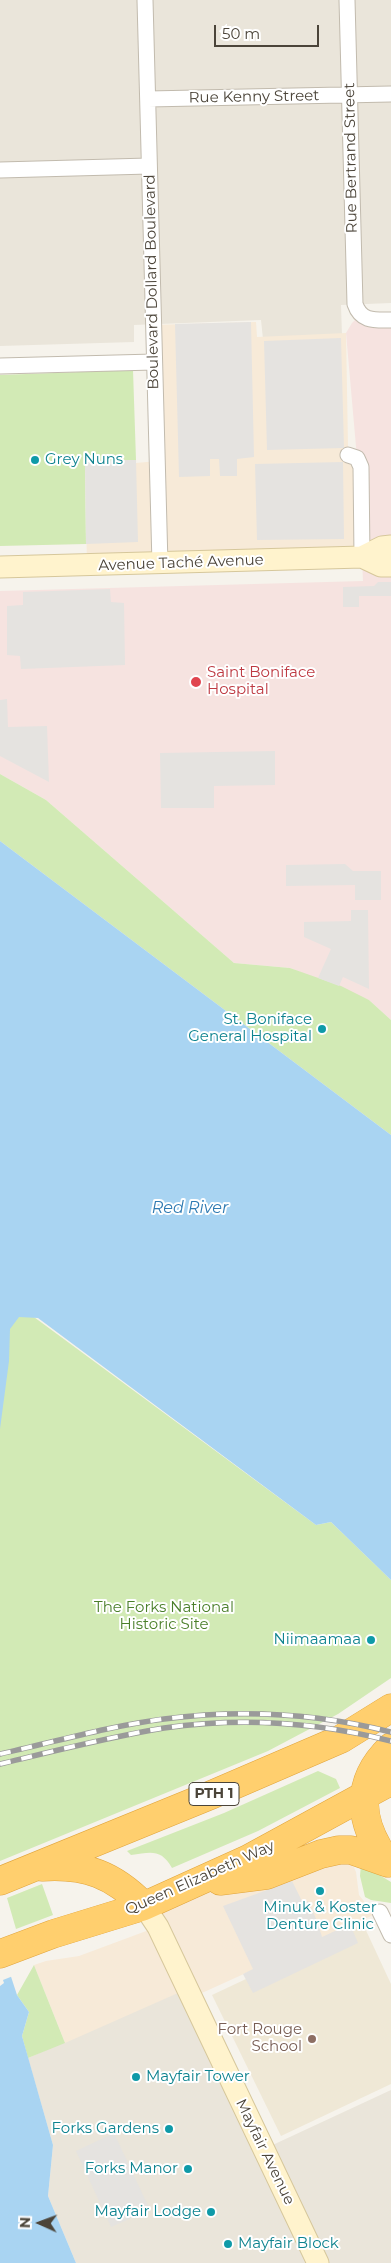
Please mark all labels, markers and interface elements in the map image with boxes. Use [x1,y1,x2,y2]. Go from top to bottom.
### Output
scale bar [216,15,321,47]
text: 50 m [222,24,260,43]
street label: Rue Bertrand Street [341,83,361,233]
street label: Rue Kenny Street [189,87,319,107]
street label: Boulevard Dollard Boulevard [141,174,163,390]
place label: Grey Nuns [45,451,123,469]
marker: Grey Nuns [29,454,41,466]
street label: Avenue Taché Avenue [98,551,264,575]
place label: Saint Boniface Hospital [207,664,315,699]
marker: Saint Boniface Hospital [189,675,203,689]
place label: St. Boniface General Hospital [188,1011,312,1046]
marker: St. Boniface General Hospital [316,1023,328,1035]
water label: Red River [152,1198,228,1218]
park label: The Forks National Historic Site [94,1599,234,1634]
place label: Niimaamaa [274,1631,361,1649]
marker: Niimaamaa [365,1634,377,1646]
road number: PTH 1 [189,1782,239,1806]
street label: Queen Elizabeth Way [123,1837,277,1919]
marker: Minuk & Koster Denture Clinic [314,1885,326,1897]
place label: Minuk & Koster Denture Clinic [263,1899,377,1934]
place label: Fort Rouge School [217,2021,302,2056]
marker: Fort Rouge School [306,2033,318,2045]
place label: Mayfair Tower [146,2068,250,2086]
marker: Mayfair Tower [130,2071,142,2083]
street label: Mayfair Avenue [232,2096,298,2208]
place label: Forks Gardens [52,2120,159,2138]
marker: Forks Gardens [163,2123,175,2135]
place label: Forks Manor [85,2160,178,2178]
marker: Forks Manor [182,2163,194,2175]
north arrow [15,2198,65,2248]
place label: Mayfair Lodge [95,2203,201,2221]
marker: Mayfair Lodge [205,2206,217,2218]
text: N [16,2217,34,2228]
place label: Mayfair Block [238,2235,339,2253]
marker: Mayfair Block [222,2238,234,2250]

